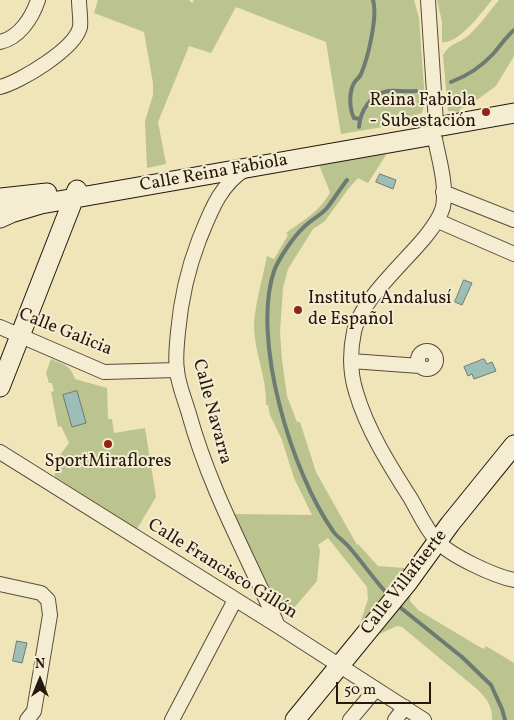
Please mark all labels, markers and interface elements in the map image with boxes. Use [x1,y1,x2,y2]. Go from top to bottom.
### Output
place label: Reina Fabiola - Subestación [370,91,476,134]
marker: Reina Fabiola - Subestación [480,106,492,118]
street label: Calle Reina Fabiola [138,150,290,198]
place label: Instituto Andalusí de Español [308,289,452,332]
street label: Calle Galicia [15,304,115,362]
marker: Instituto Andalusí de Español [292,304,304,316]
street label: Calle Navarra [187,357,235,467]
marker: SportMiraflores [102,438,114,450]
place label: SportMiraflores [45,452,171,474]
street label: Calle Francisco Gillón [143,515,301,625]
street label: Calle Villafuerte [357,526,453,640]
north arrow [15,655,65,705]
text: N [35,655,45,674]
scale bar [339,672,434,704]
text: 50 m [344,680,376,701]

